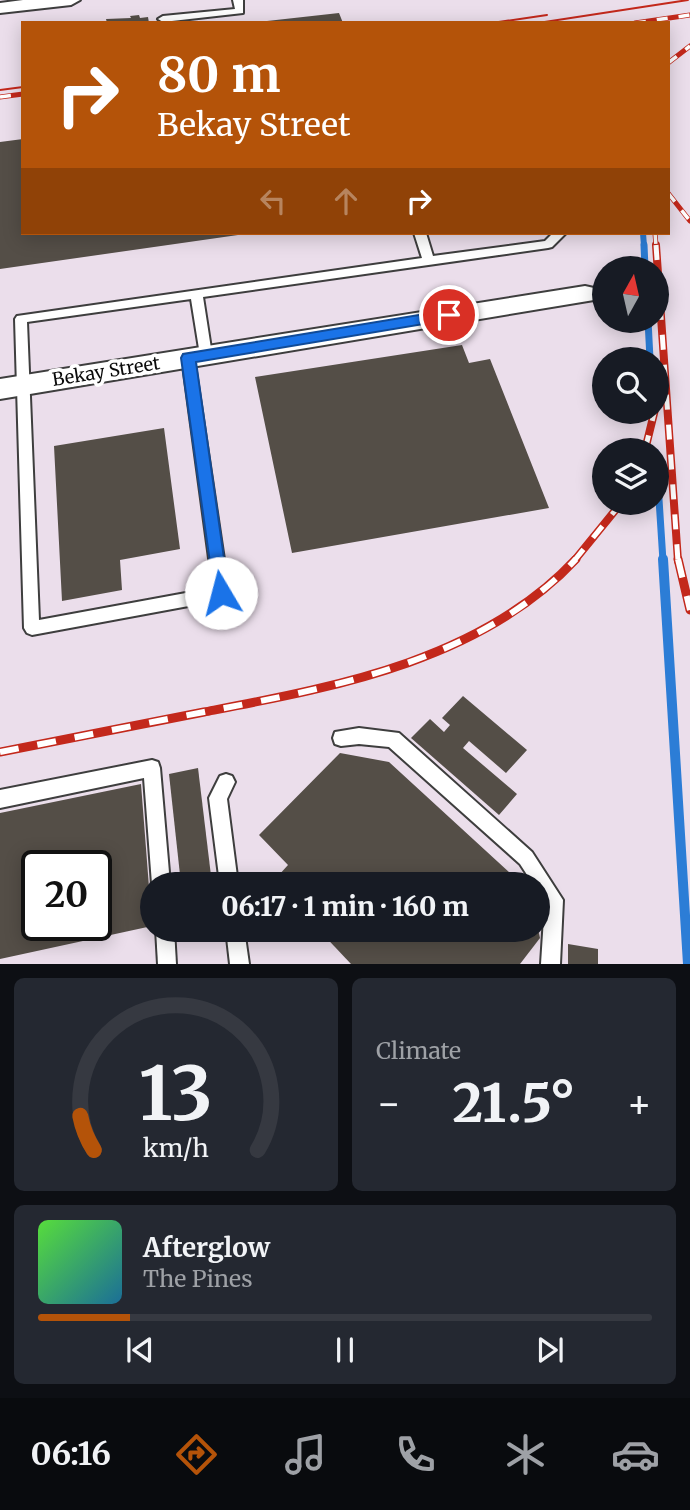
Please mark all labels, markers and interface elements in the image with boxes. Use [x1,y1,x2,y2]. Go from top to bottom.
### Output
text: 80 m [157,44,280,105]
icon: right [42,49,133,140]
text: Bekay Street [157,105,350,145]
icon: left [254,182,292,220]
icon: ahead [327,182,365,220]
icon: right [400,182,438,220]
north arrow [592,256,668,332]
map controls [592,256,669,515]
pin [419,285,479,345]
icon: arrive [430,296,468,334]
button: search [592,347,669,424]
street label: Bekay Street [50,351,162,391]
button: layers [592,438,669,515]
position arrow [184,556,258,630]
speed limit sign: 20 [21,850,112,941]
text: 06:17 · 1 min · 160 m [221,890,469,923]
text: Climate [376,1036,461,1065]
text: 13 [139,1049,213,1141]
text: 21.5° [453,1071,575,1136]
text: − [376,1080,401,1127]
text: + [627,1080,652,1127]
text: km/h [143,1132,209,1164]
text: Afterglow [143,1231,270,1264]
text: The Pines [143,1264,253,1293]
icon: previous [121,1331,159,1369]
icon: pause [326,1331,364,1369]
icon: next [531,1331,569,1369]
icon: directions [172,1430,221,1479]
icon: music [281,1430,330,1479]
icon: phone [391,1430,440,1479]
icon: climate [501,1430,550,1479]
icon: car [611,1430,660,1479]
text: 06:16 [30,1434,111,1474]

